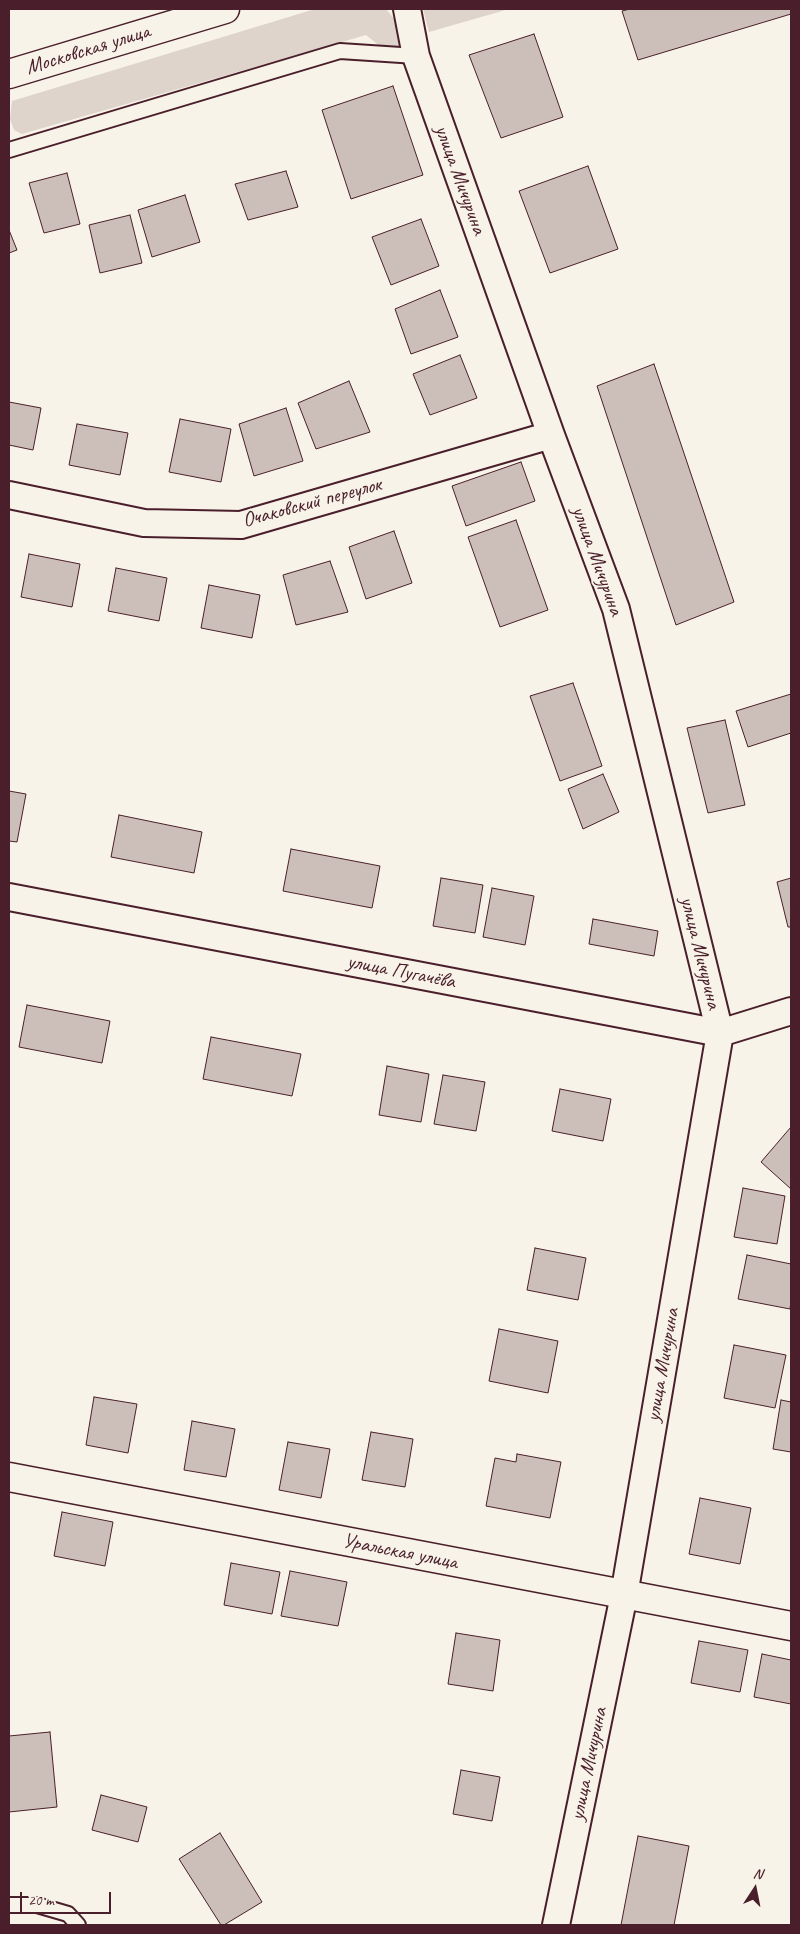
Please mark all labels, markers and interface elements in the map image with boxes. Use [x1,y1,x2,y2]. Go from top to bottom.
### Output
street label: Московская улица [23,19,153,81]
street label: улица Мичурина [429,122,491,238]
street label: Очаковский переулок [240,472,384,534]
street label: улица Мичурина [566,503,628,619]
street label: улица Мичурина [674,894,726,1012]
street label: улица Пугачёва [345,949,457,995]
street label: улица Мичурина [641,1306,685,1424]
street label: Уральская улица [340,1528,460,1576]
street label: улица Мичурина [565,1705,613,1823]
north arrow [730,1864,780,1914]
text: N [752,1865,764,1883]
scale bar [22,1882,114,1914]
text: 20 m [28,1891,54,1910]

